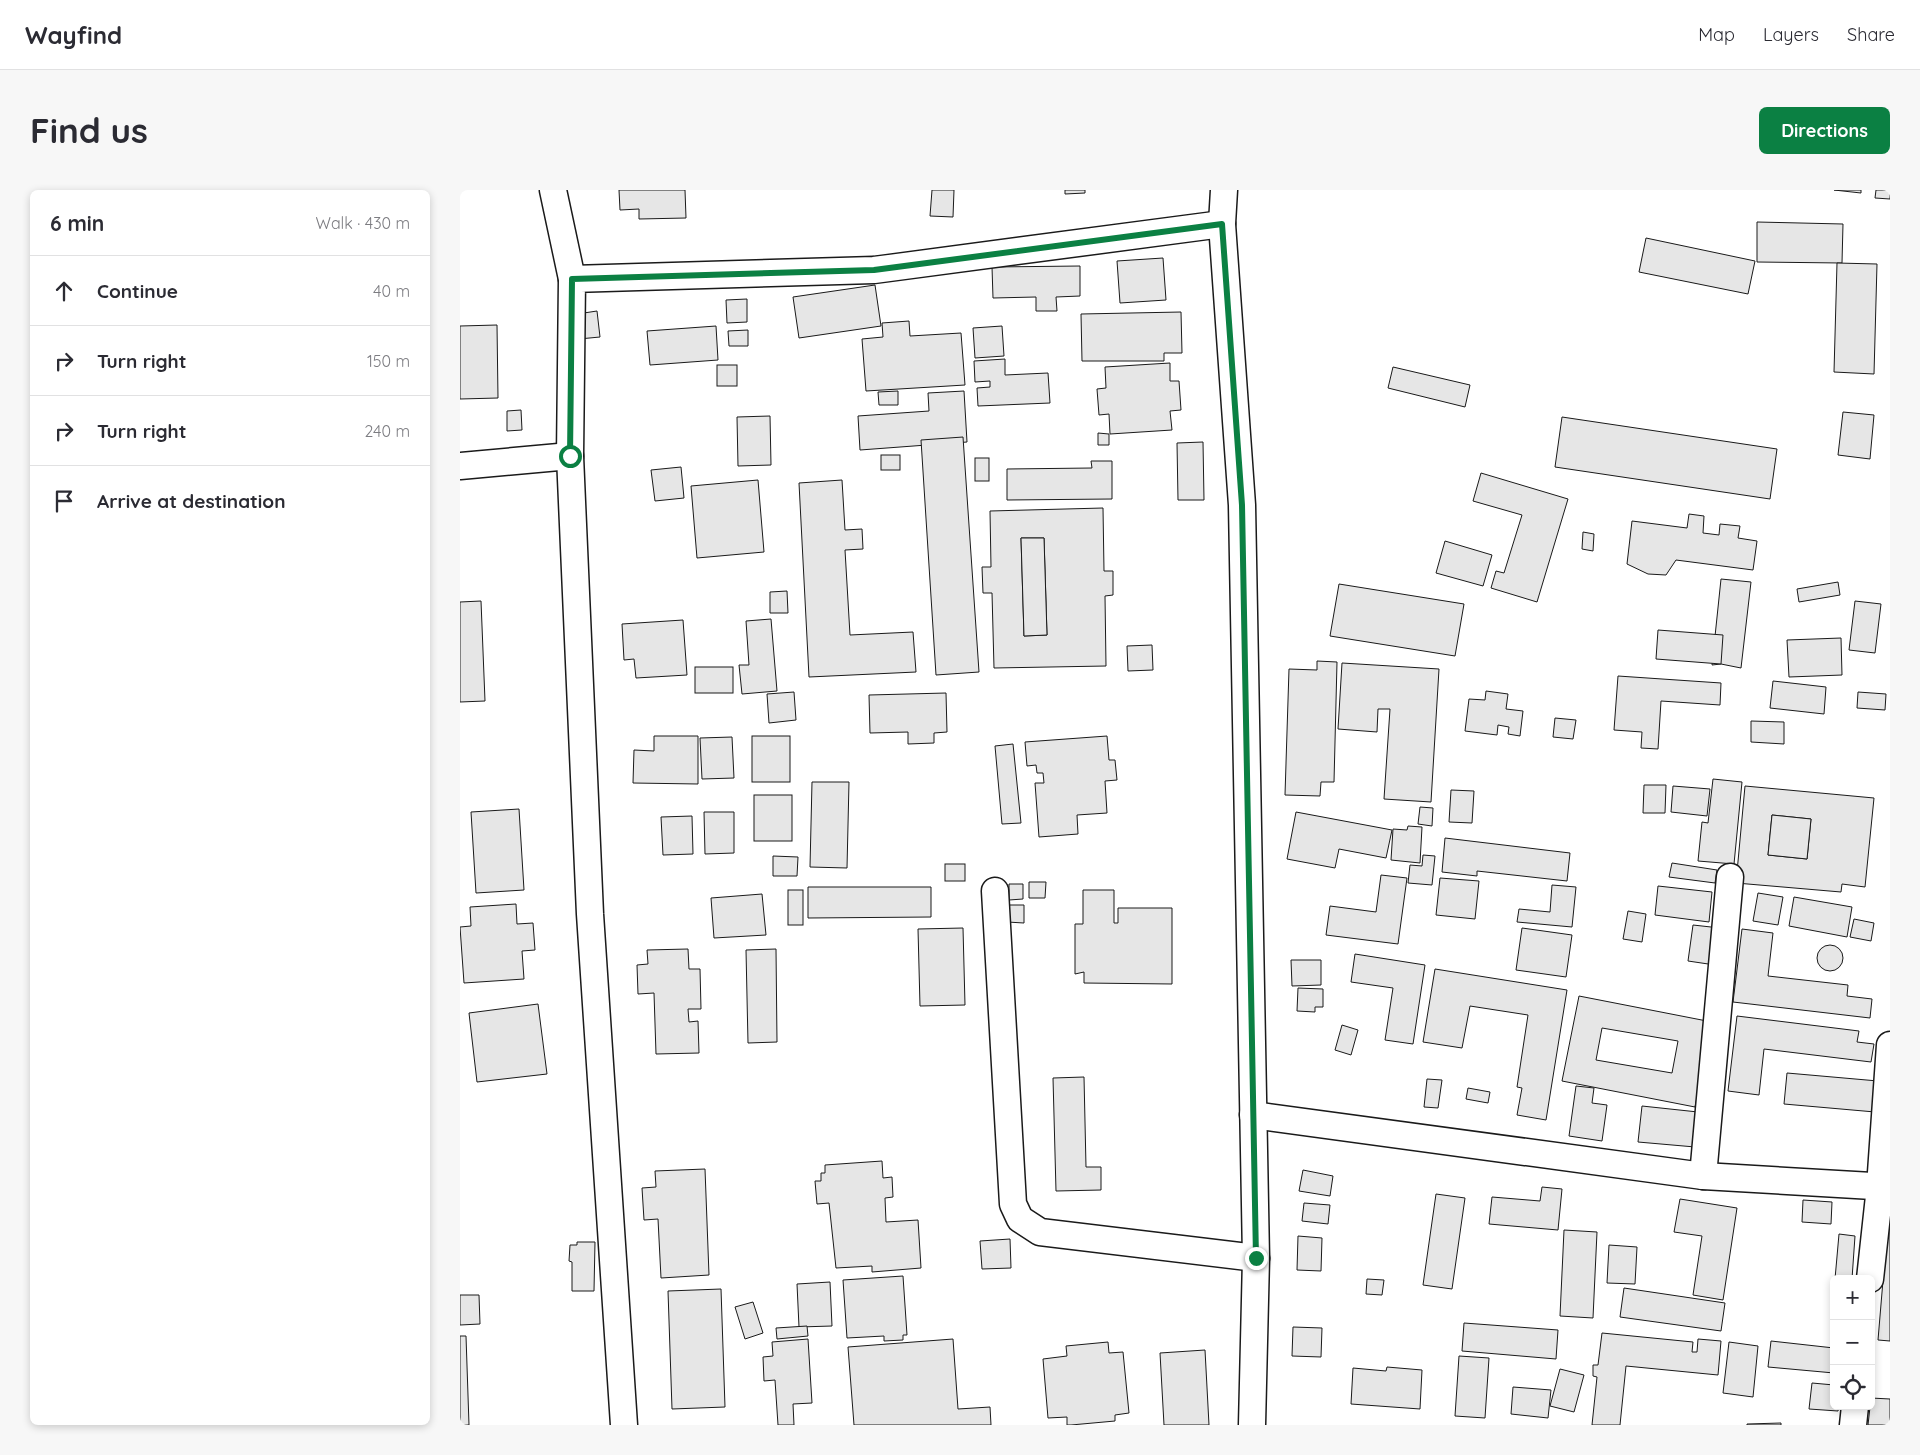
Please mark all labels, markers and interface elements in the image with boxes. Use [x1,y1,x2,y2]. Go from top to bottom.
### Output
text: Wayfind [25,20,122,50]
text: Map [1698,23,1735,46]
text: Layers [1763,23,1819,46]
text: Share [1847,23,1895,46]
button: Directions [1759,107,1890,154]
text: Find us [30,108,148,152]
text: 6 min [50,210,104,236]
text: Walk · 430 m [316,213,410,233]
icon: ahead [50,277,78,305]
text: Continue [97,279,178,303]
text: 40 m [373,281,410,301]
icon: right [50,347,78,375]
text: Turn right [97,349,186,373]
text: 150 m [367,351,410,371]
icon: right [50,417,78,445]
text: Turn right [97,419,186,443]
text: 240 m [364,421,410,441]
route start [559,445,582,468]
icon: arrive [50,487,78,515]
text: Arrive at destination [97,489,286,513]
route end [1245,1247,1268,1270]
map controls [1830,1275,1875,1410]
button: + [1830,1275,1875,1320]
button: − [1830,1320,1875,1365]
button: locate [1830,1365,1875,1410]

